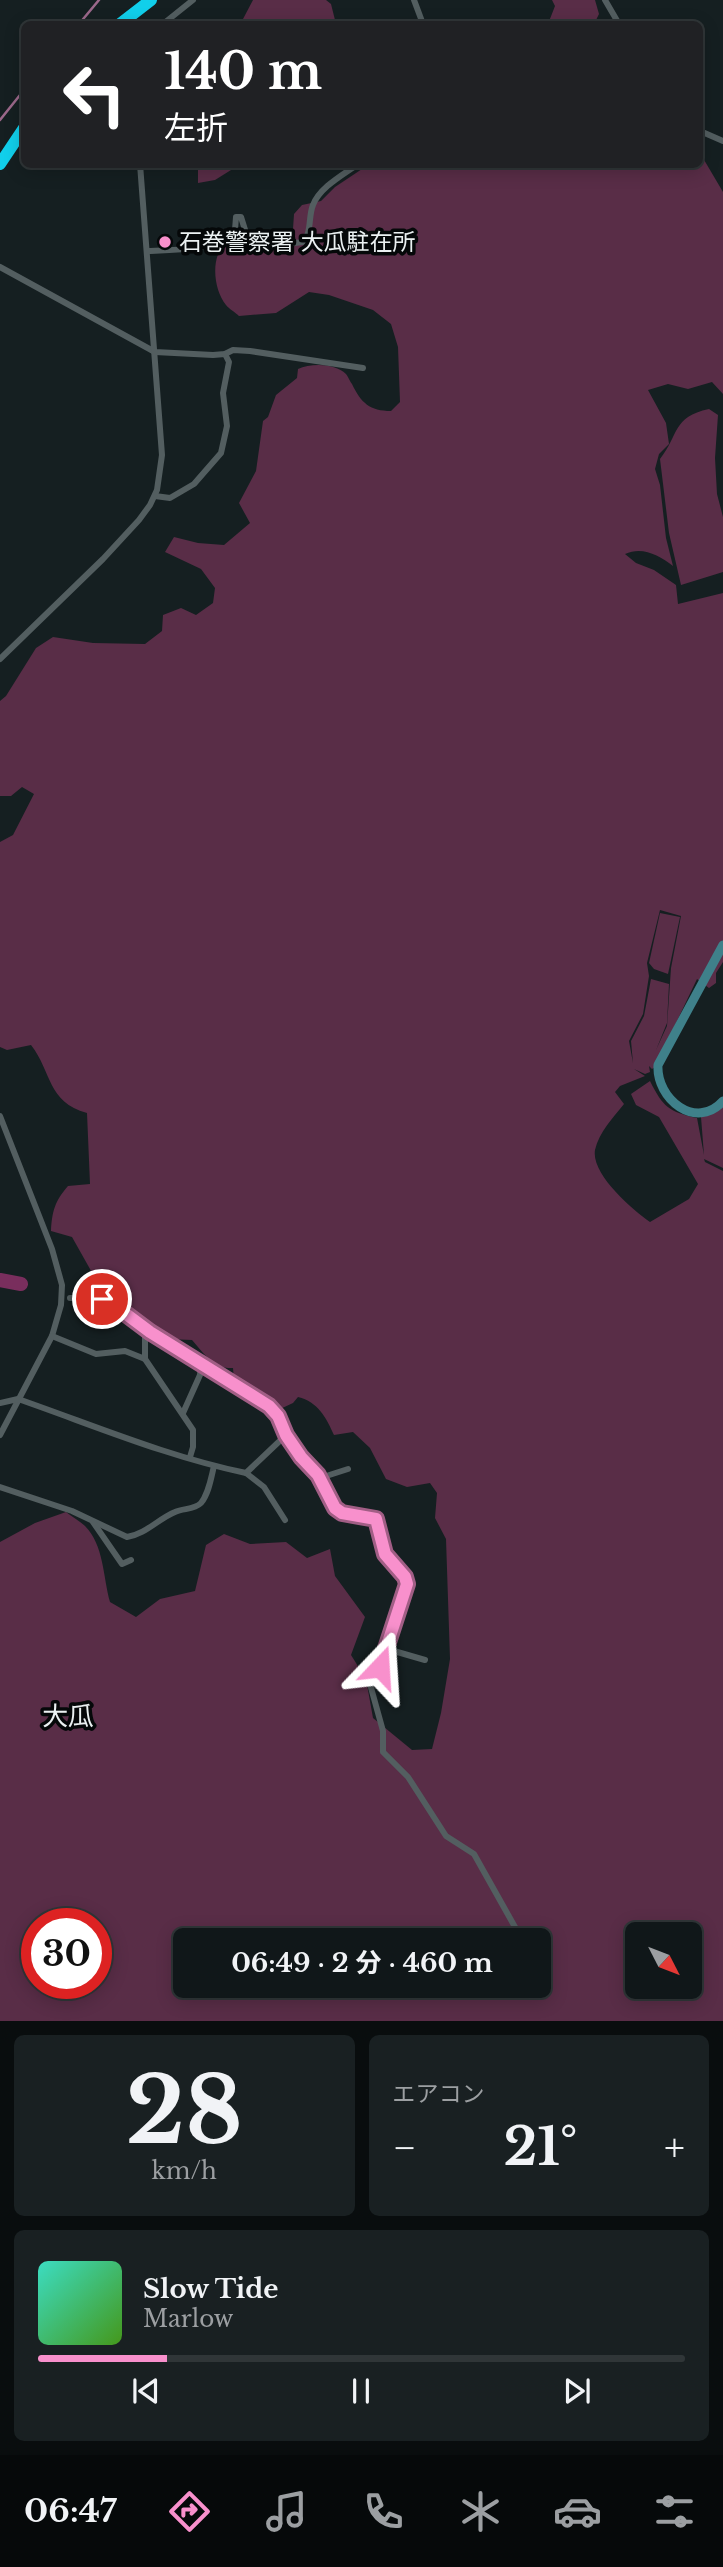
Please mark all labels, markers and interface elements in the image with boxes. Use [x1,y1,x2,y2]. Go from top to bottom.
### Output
text: 140 m [164,41,322,102]
icon: left [49,49,140,140]
text: 左折 [164,108,228,148]
place label: 石巻警察署 大瓜駐在所 [179,228,416,256]
marker: 石巻警察署 大瓜駐在所 [157,234,173,250]
pin [72,1269,132,1329]
icon: arrive [83,1280,121,1318]
position arrow [343,1630,417,1704]
district label: 大瓜 [42,1700,94,1732]
speed limit sign: 30 [21,1908,112,1999]
north arrow [625,1922,702,1998]
map controls [625,1922,702,1999]
text: 06:49 · 2 分 · 460 m [231,1947,493,1979]
text: 28 [126,2055,243,2168]
text: エアコン [393,2080,485,2108]
text: 21° [503,2115,577,2179]
text: − [393,2124,417,2171]
text: + [664,2124,685,2171]
text: km/h [152,2157,217,2185]
text: Slow Tide [143,2273,279,2305]
text: Marlow [143,2305,233,2333]
icon: previous [127,2372,165,2410]
icon: pause [342,2372,380,2410]
icon: next [558,2372,596,2410]
icon: directions [165,2487,214,2536]
icon: music [262,2487,311,2536]
icon: phone [359,2487,408,2536]
icon: climate [456,2487,505,2536]
icon: car [553,2487,602,2536]
icon: filters [650,2487,699,2536]
text: 06:47 [24,2491,117,2531]

